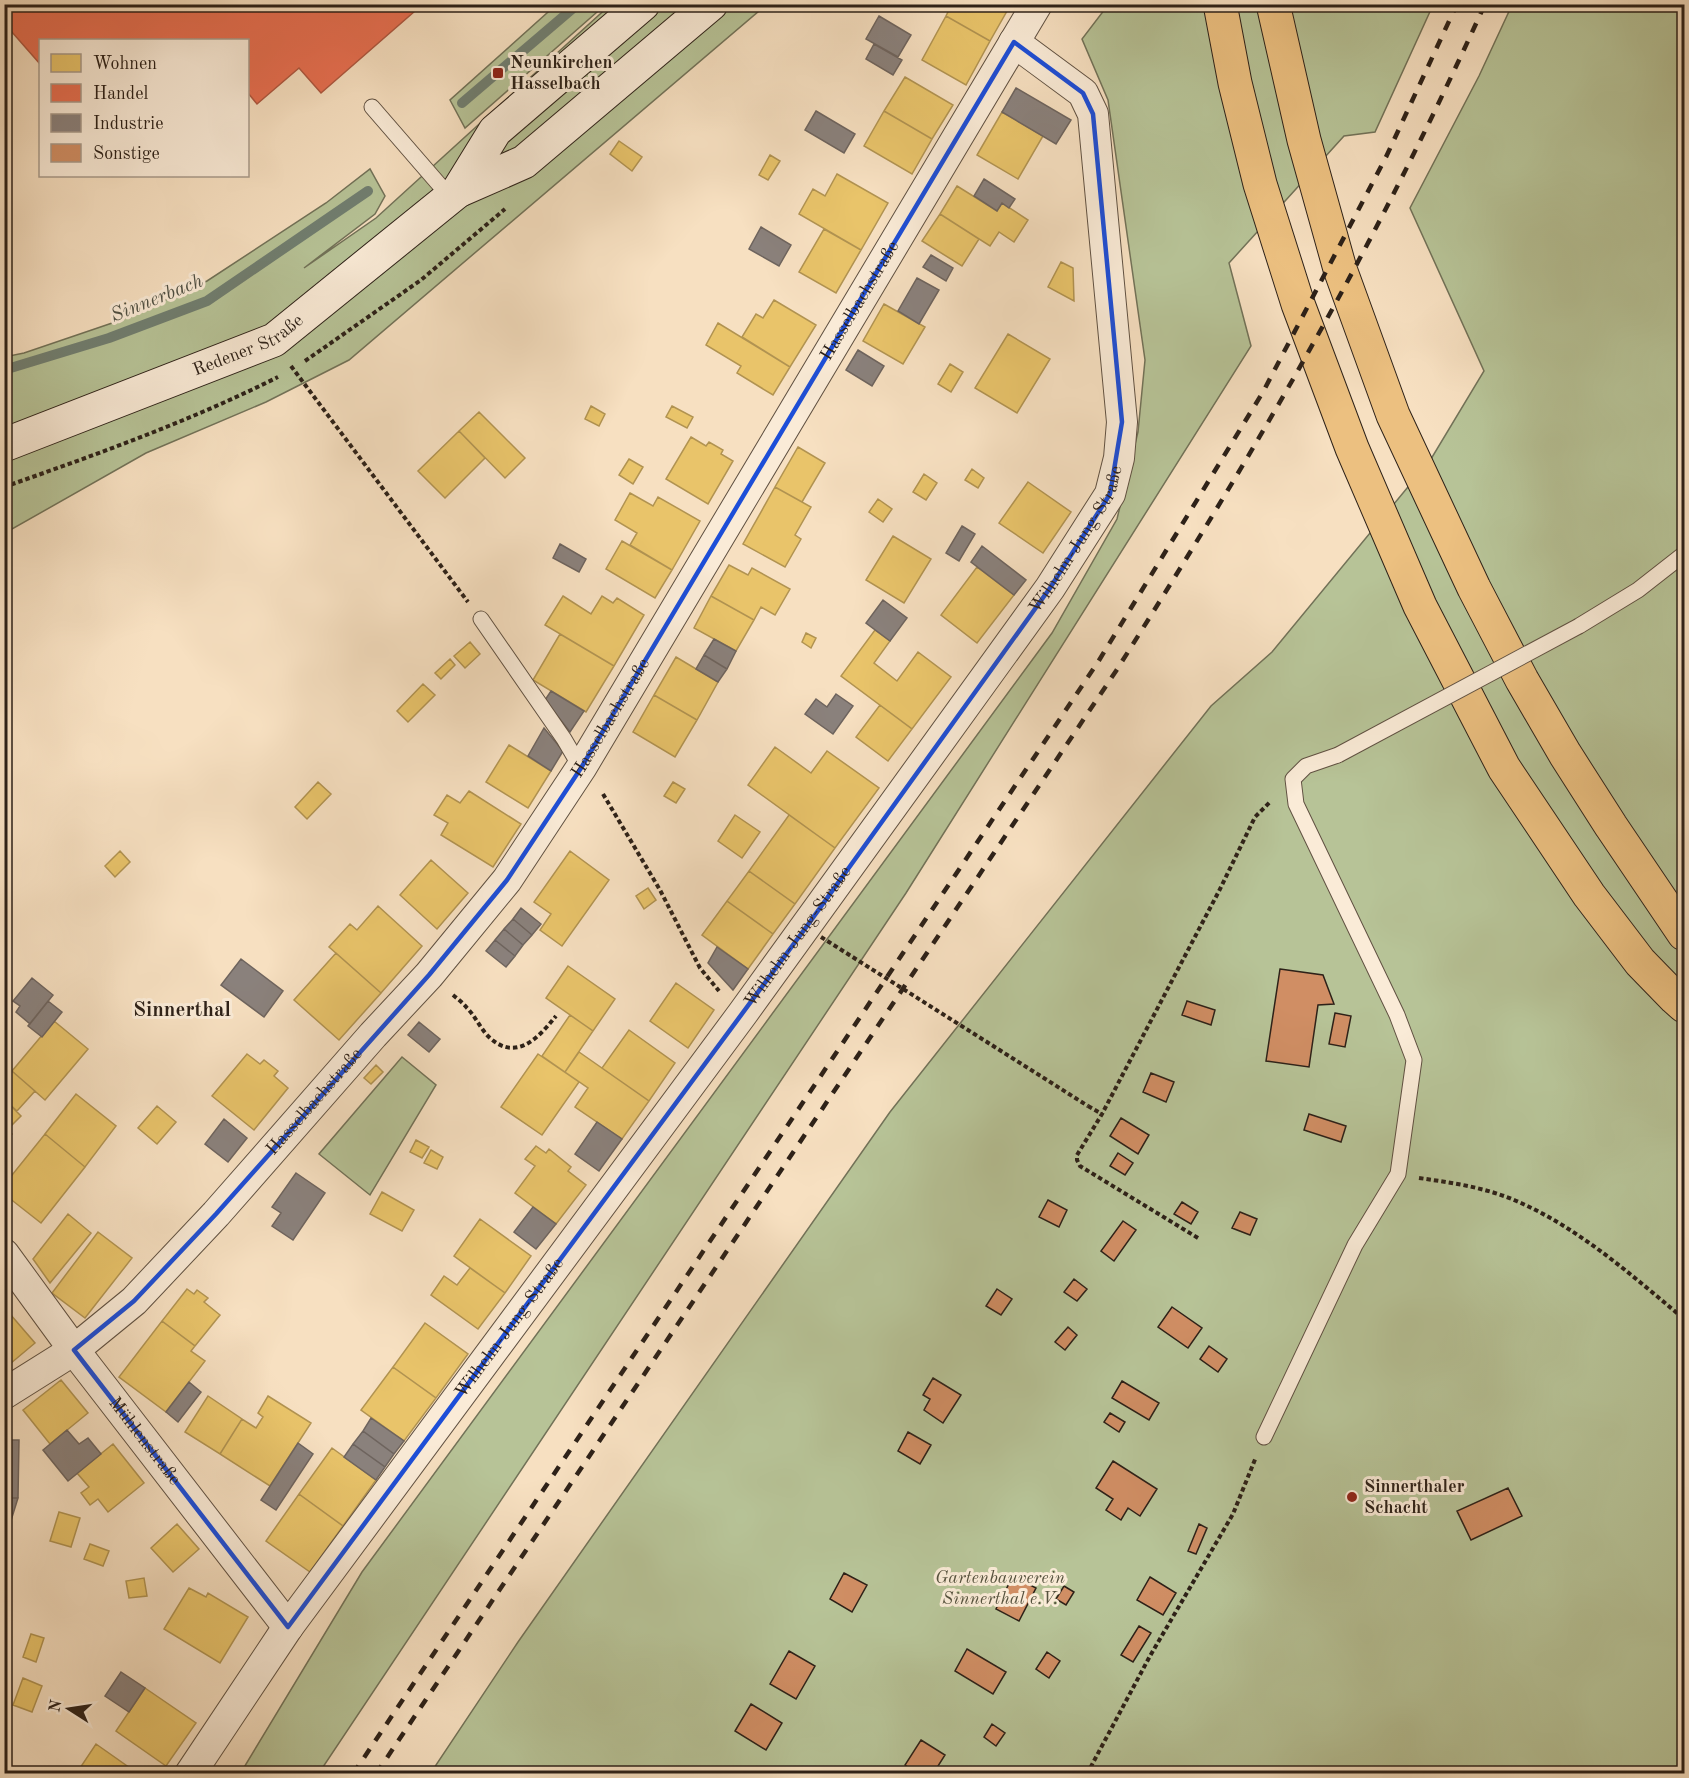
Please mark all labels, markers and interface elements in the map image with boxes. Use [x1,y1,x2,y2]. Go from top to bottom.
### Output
legend [39,39,249,177]
place label: Neunkirchen Hasselbach [510,54,612,93]
text: Wohnen [93,55,157,73]
marker: Neunkirchen Hasselbach [491,66,505,80]
text: Handel [93,85,148,103]
text: Industrie [93,115,163,133]
text: Sonstige [93,145,160,163]
street label: Hasselbachstraße [817,238,902,364]
water label: Sinnerbach [108,271,206,327]
street label: Redener Straße [190,311,307,380]
street label: Wilhelm-Jung-Straße [1026,464,1126,617]
street label: Hasselbachstraße [568,655,653,781]
street label: Wilhelm-Jung-Straße [741,863,855,1011]
district label: Sinnerthal [133,1000,231,1021]
street label: Hasselbachstraße [263,1045,366,1159]
street label: Wilhelm-Jung-Straße [452,1255,567,1401]
street label: Mühlenstraße [105,1394,184,1488]
place label: Sinnerthaler Schacht [1364,1478,1465,1517]
marker: Sinnerthaler Schacht [1345,1490,1359,1504]
park label: Gartenbauverein Sinnerthal e.V. [935,1569,1065,1608]
north arrow [39,1679,99,1739]
text: N [47,1698,66,1714]

